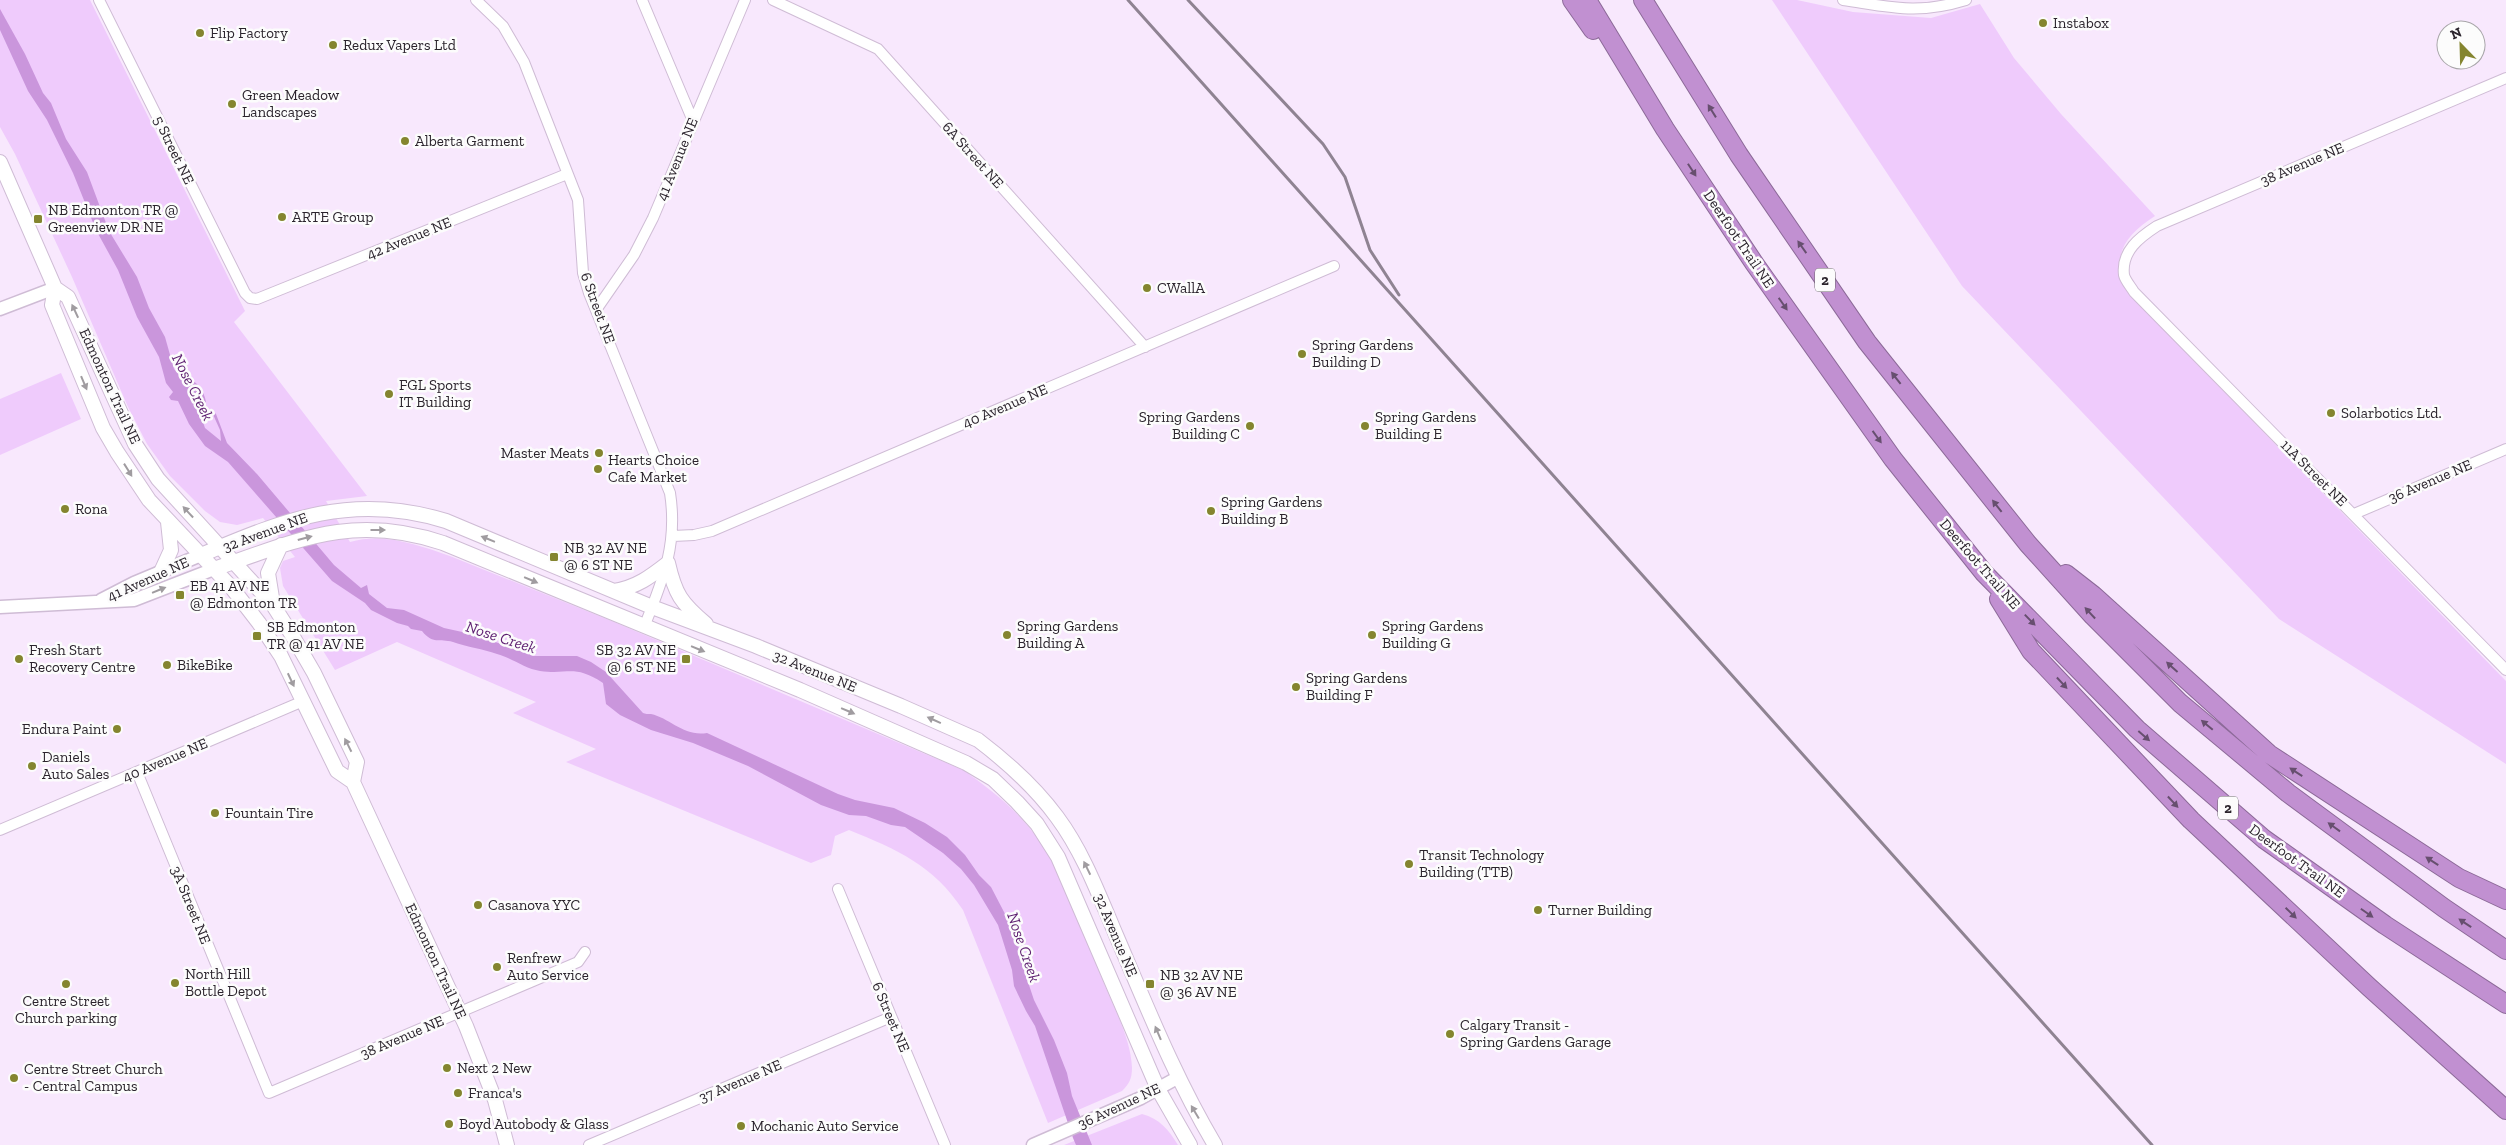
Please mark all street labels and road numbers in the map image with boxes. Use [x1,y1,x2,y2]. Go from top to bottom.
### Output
street label: 5 Street NE [150,113,198,187]
street label: 41 Avenue NE [652,115,702,203]
street label: 6A Street NE [938,118,1008,192]
street label: 38 Avenue NE [2257,138,2347,190]
street label: Deerfoot Trail NE [1700,187,1778,291]
street label: 42 Avenue NE [364,213,454,263]
road number: 2 [1815,268,1835,292]
street label: 6 Street NE [577,270,619,346]
street label: Edmonton Trail NE [75,325,145,447]
street label: 40 Avenue NE [960,380,1050,432]
street label: 11A Street NE [2277,436,2351,510]
street label: 36 Avenue NE [2385,455,2475,507]
street label: 32 Avenue NE [220,508,310,556]
street label: Deerfoot Trail NE [1936,515,2024,613]
street label: 41 Avenue NE [104,553,192,605]
street label: 32 Avenue NE [770,646,860,696]
street label: 40 Avenue NE [120,734,210,786]
road number: 2 [2218,796,2238,820]
street label: Deerfoot Trail NE [2246,820,2348,902]
street label: 3A Street NE [167,863,215,947]
street label: 32 Avenue NE [1090,891,1142,980]
street label: Edmonton Trail NE [401,900,471,1022]
street label: 6 Street NE [868,979,914,1055]
street label: 38 Avenue NE [357,1011,447,1063]
street label: 37 Avenue NE [696,1055,784,1107]
street label: 36 Avenue NE [1075,1079,1163,1133]

